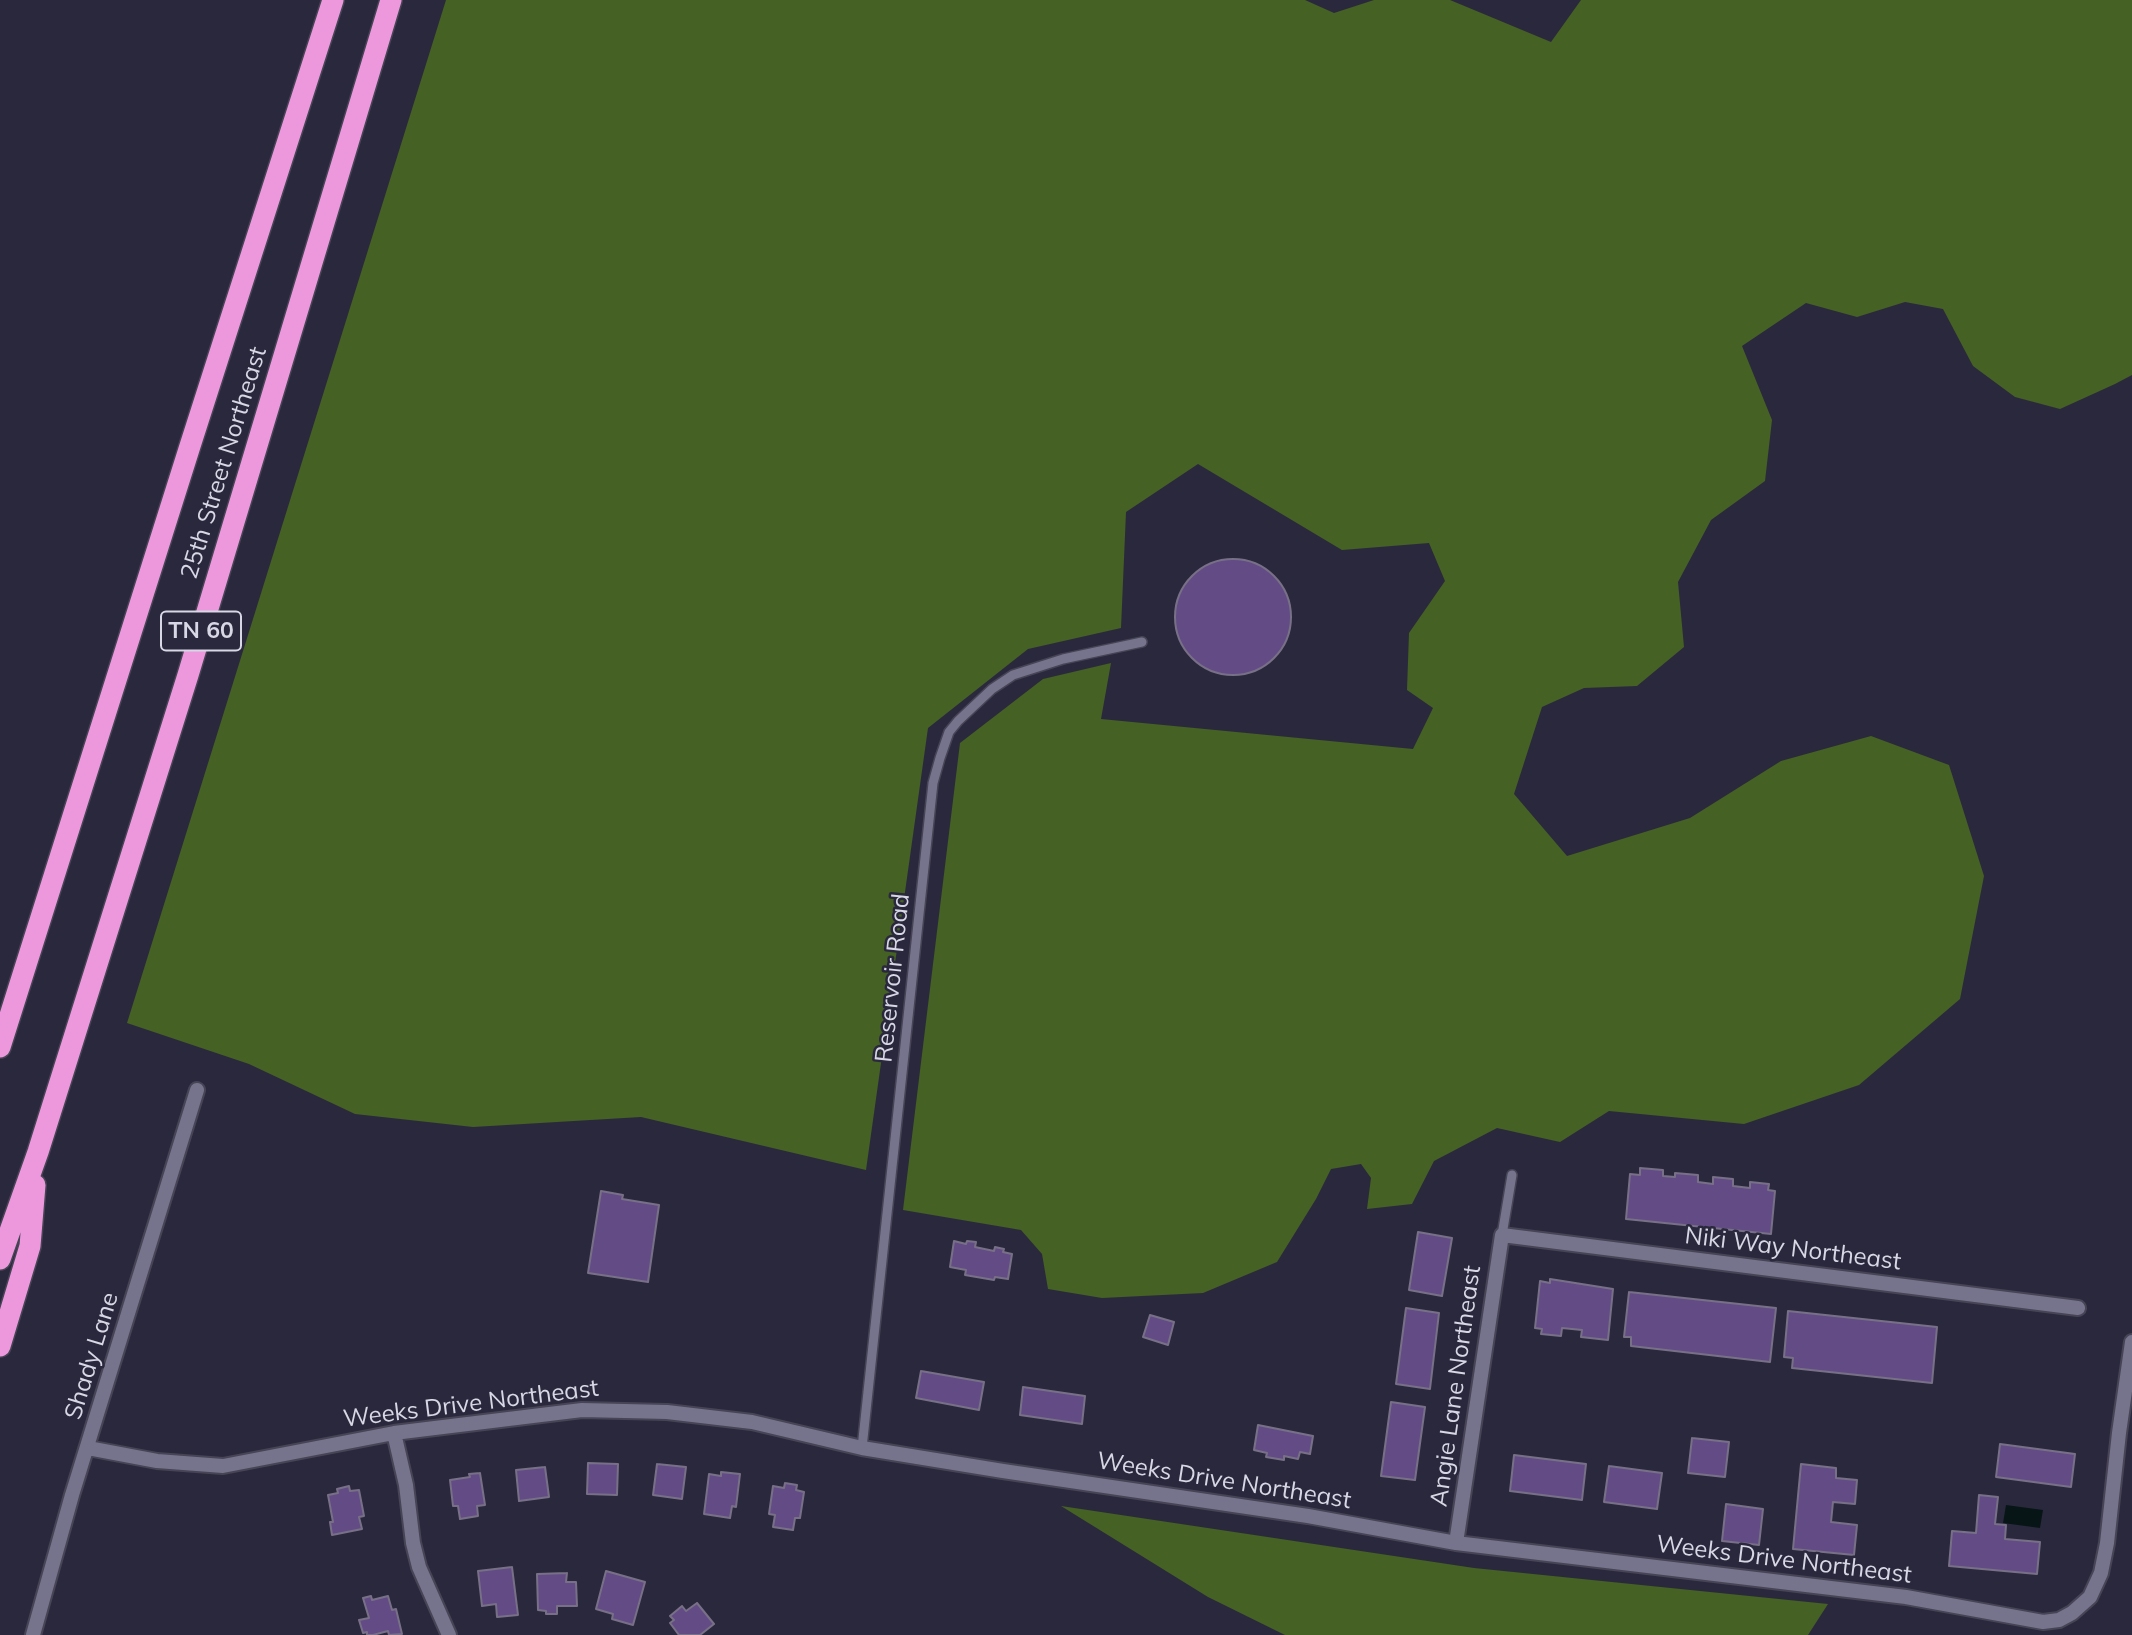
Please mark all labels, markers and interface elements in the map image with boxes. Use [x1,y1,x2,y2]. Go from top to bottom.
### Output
street label: 25th Street Northeast [175,343,273,583]
road number: TN 60 [161,611,241,650]
street label: Reservoir Road [870,892,916,1064]
street label: Niki Way Northeast [1683,1221,1903,1277]
street label: Angie Lane Northeast [1425,1264,1487,1508]
street label: Shady Lane [59,1289,125,1423]
street label: Weeks Drive Northeast [342,1374,600,1434]
street label: Weeks Drive Northeast [1095,1447,1353,1515]
street label: Weeks Drive Northeast [1655,1530,1913,1590]

